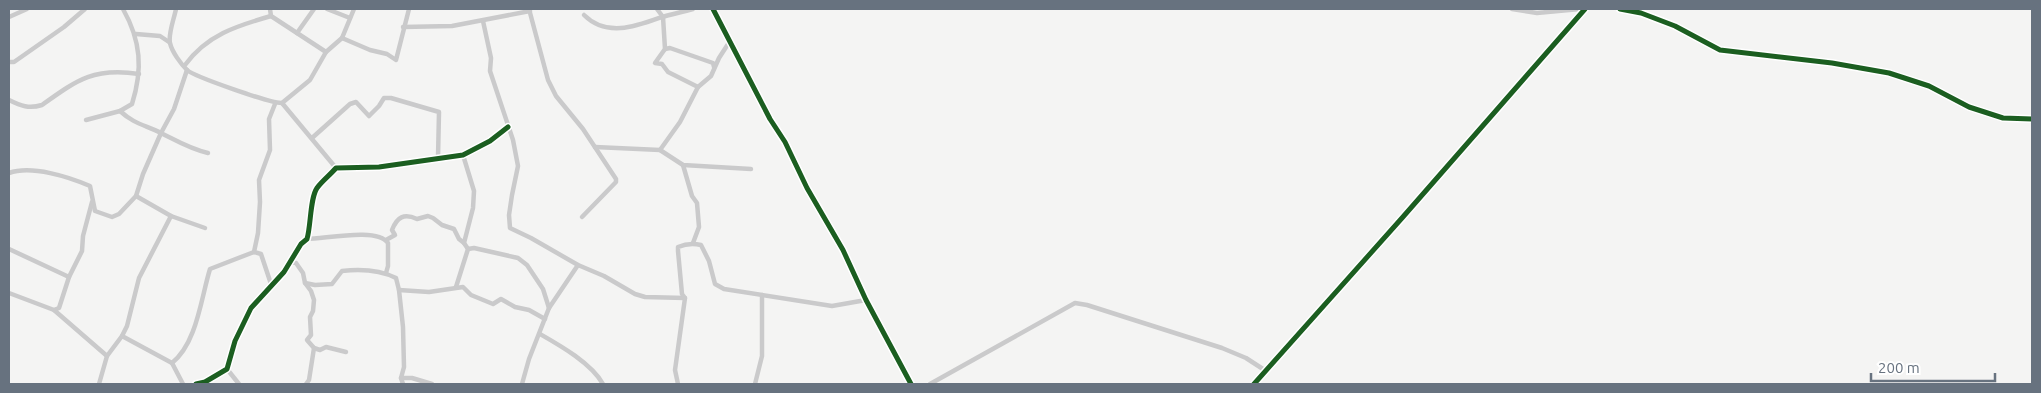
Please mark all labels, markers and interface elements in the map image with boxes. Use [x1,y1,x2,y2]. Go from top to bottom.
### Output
scale bar [1871,350,1995,382]
text: 200 m [1878,359,1920,376]

